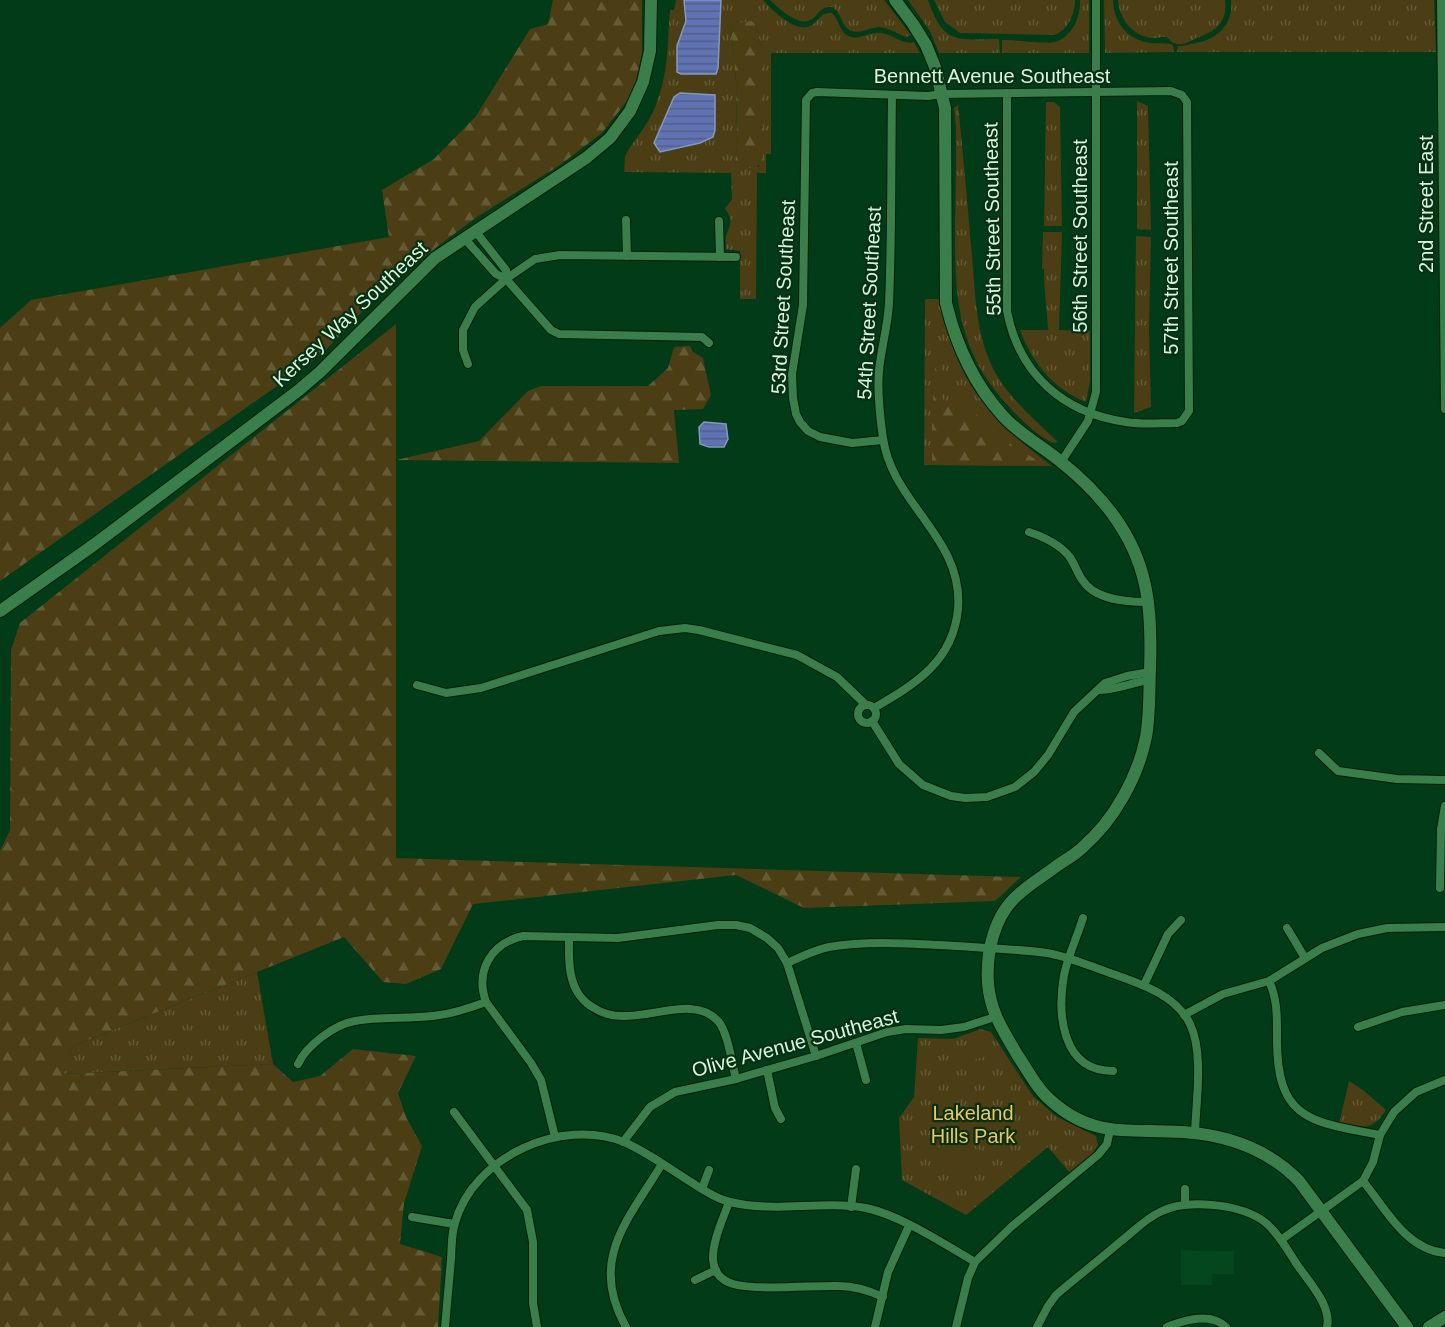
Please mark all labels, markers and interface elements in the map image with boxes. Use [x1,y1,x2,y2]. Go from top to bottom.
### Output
street label: Bennett Avenue Southeast [874,65,1111,87]
street label: 55th Street Southeast [979,122,1005,316]
street label: 2nd Street East [1415,135,1437,273]
street label: 56th Street Southeast [1069,139,1091,333]
street label: 57th Street Southeast [1160,161,1182,355]
street label: 53rd Street Southeast [767,199,799,395]
street label: 54th Street Southeast [853,205,885,400]
street label: Kersey Way Southeast [268,237,432,391]
street label: Olive Avenue Southeast [689,1005,901,1081]
park label: Lakeland Hills Park [931,1102,1016,1147]

